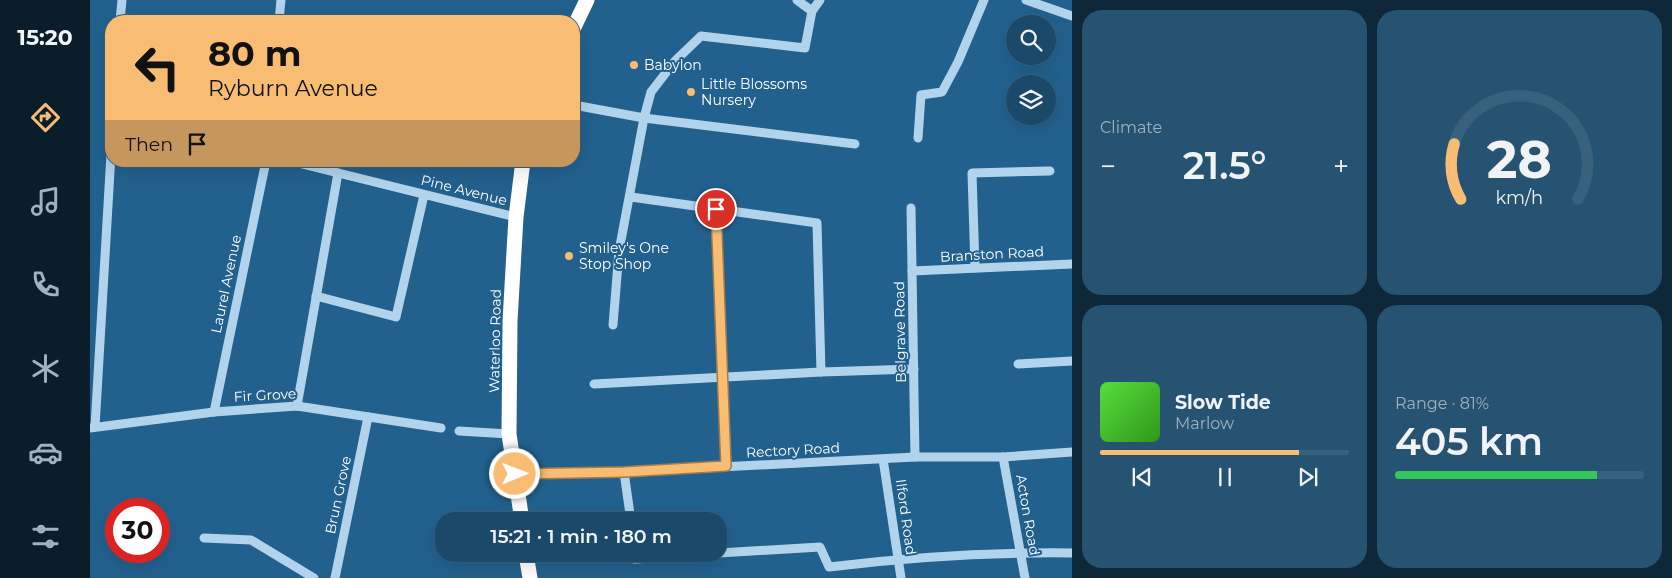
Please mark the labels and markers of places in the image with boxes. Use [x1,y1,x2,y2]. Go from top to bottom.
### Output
place label: Babylon [644,56,702,74]
marker: Babylon [628,59,640,71]
place label: Little Blossoms Nursery [701,75,807,109]
marker: Little Blossoms Nursery [685,86,697,98]
pin [695,188,737,230]
place label: Smiley's One Stop Shop [579,239,669,273]
marker: Smiley's One Stop Shop [563,250,575,262]

